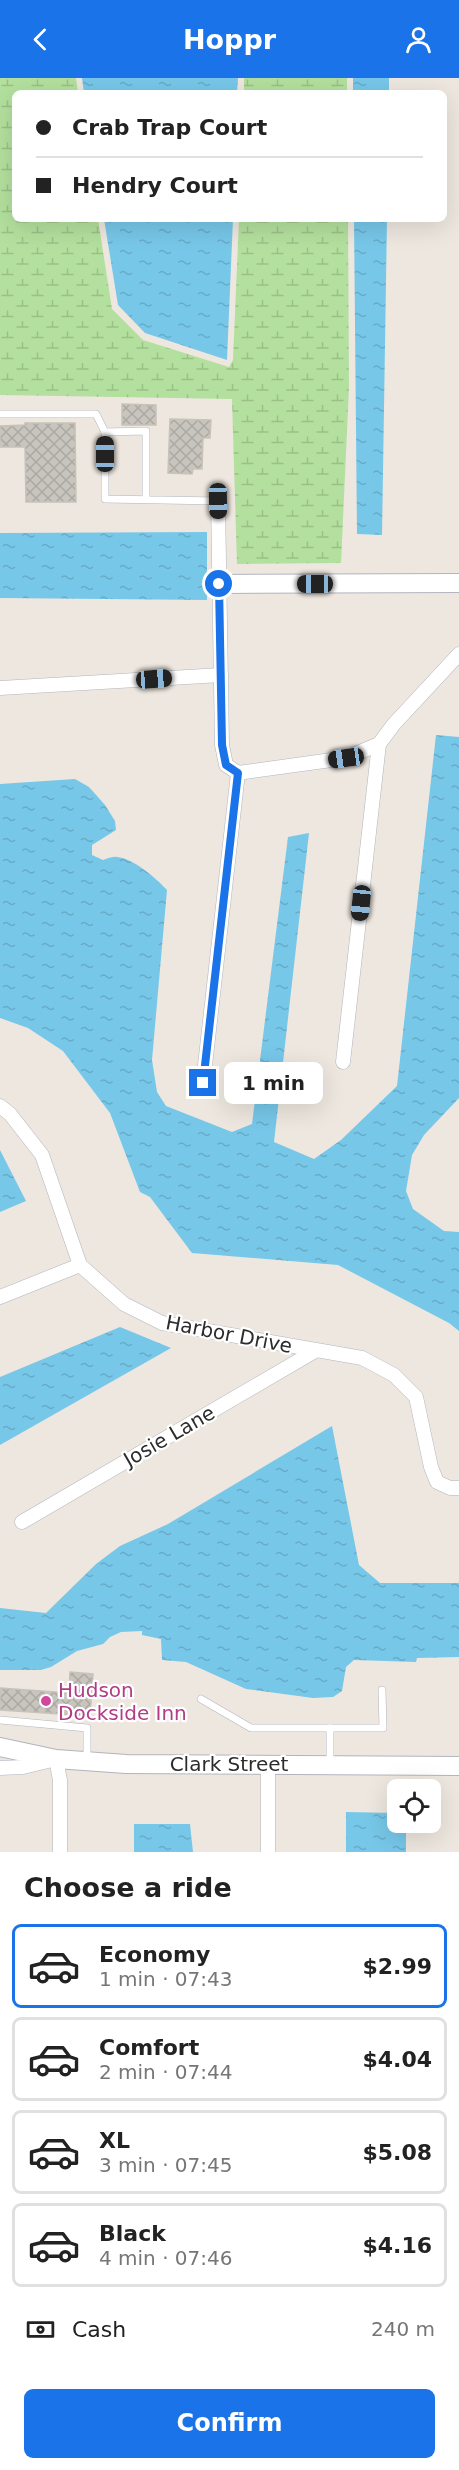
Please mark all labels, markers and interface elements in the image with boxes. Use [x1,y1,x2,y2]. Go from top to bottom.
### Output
icon: back [24,23,57,56]
icon: person [402,23,435,56]
text: Hoppr [183,24,276,55]
text: Crab Trap Court [72,115,267,140]
text: Hendry Court [72,173,238,198]
car [96,436,114,472]
car [209,483,227,519]
route start [205,570,232,597]
car [297,575,333,593]
car [135,669,173,689]
car [327,747,365,769]
car [350,884,372,922]
callout: 1 min [224,1062,323,1104]
route end [189,1069,216,1096]
text: 1 min [242,1071,305,1095]
street label: Harbor Drive [164,1310,294,1358]
street label: Josie Lane [117,1400,219,1473]
place label: Hudson Dockside Inn [58,1678,187,1725]
marker: Hudson Dockside Inn [39,1694,53,1708]
street label: Clark Street [170,1752,289,1776]
map controls [387,1779,441,1833]
button: locate [387,1779,441,1833]
text: Choose a ride [24,1872,232,1903]
icon: car [27,1939,81,1993]
text: Economy [99,1942,210,1967]
text: $2.99 [362,1954,432,1979]
text: 1 min · 07:43 [99,1967,233,1991]
icon: car [27,2032,81,2086]
text: Comfort [99,2035,199,2060]
text: $4.04 [362,2047,432,2072]
text: 2 min · 07:44 [99,2060,233,2084]
icon: car [27,2125,81,2179]
text: XL [99,2128,130,2153]
text: $5.08 [362,2140,432,2165]
text: 3 min · 07:45 [99,2153,233,2177]
icon: car [27,2218,81,2272]
text: Black [99,2221,166,2246]
text: $4.16 [362,2233,432,2258]
text: 4 min · 07:46 [99,2246,233,2270]
icon: cash [24,2313,57,2346]
text: Cash [72,2317,126,2342]
text: 240 m [371,2317,435,2341]
button: Confirm [24,2389,435,2458]

